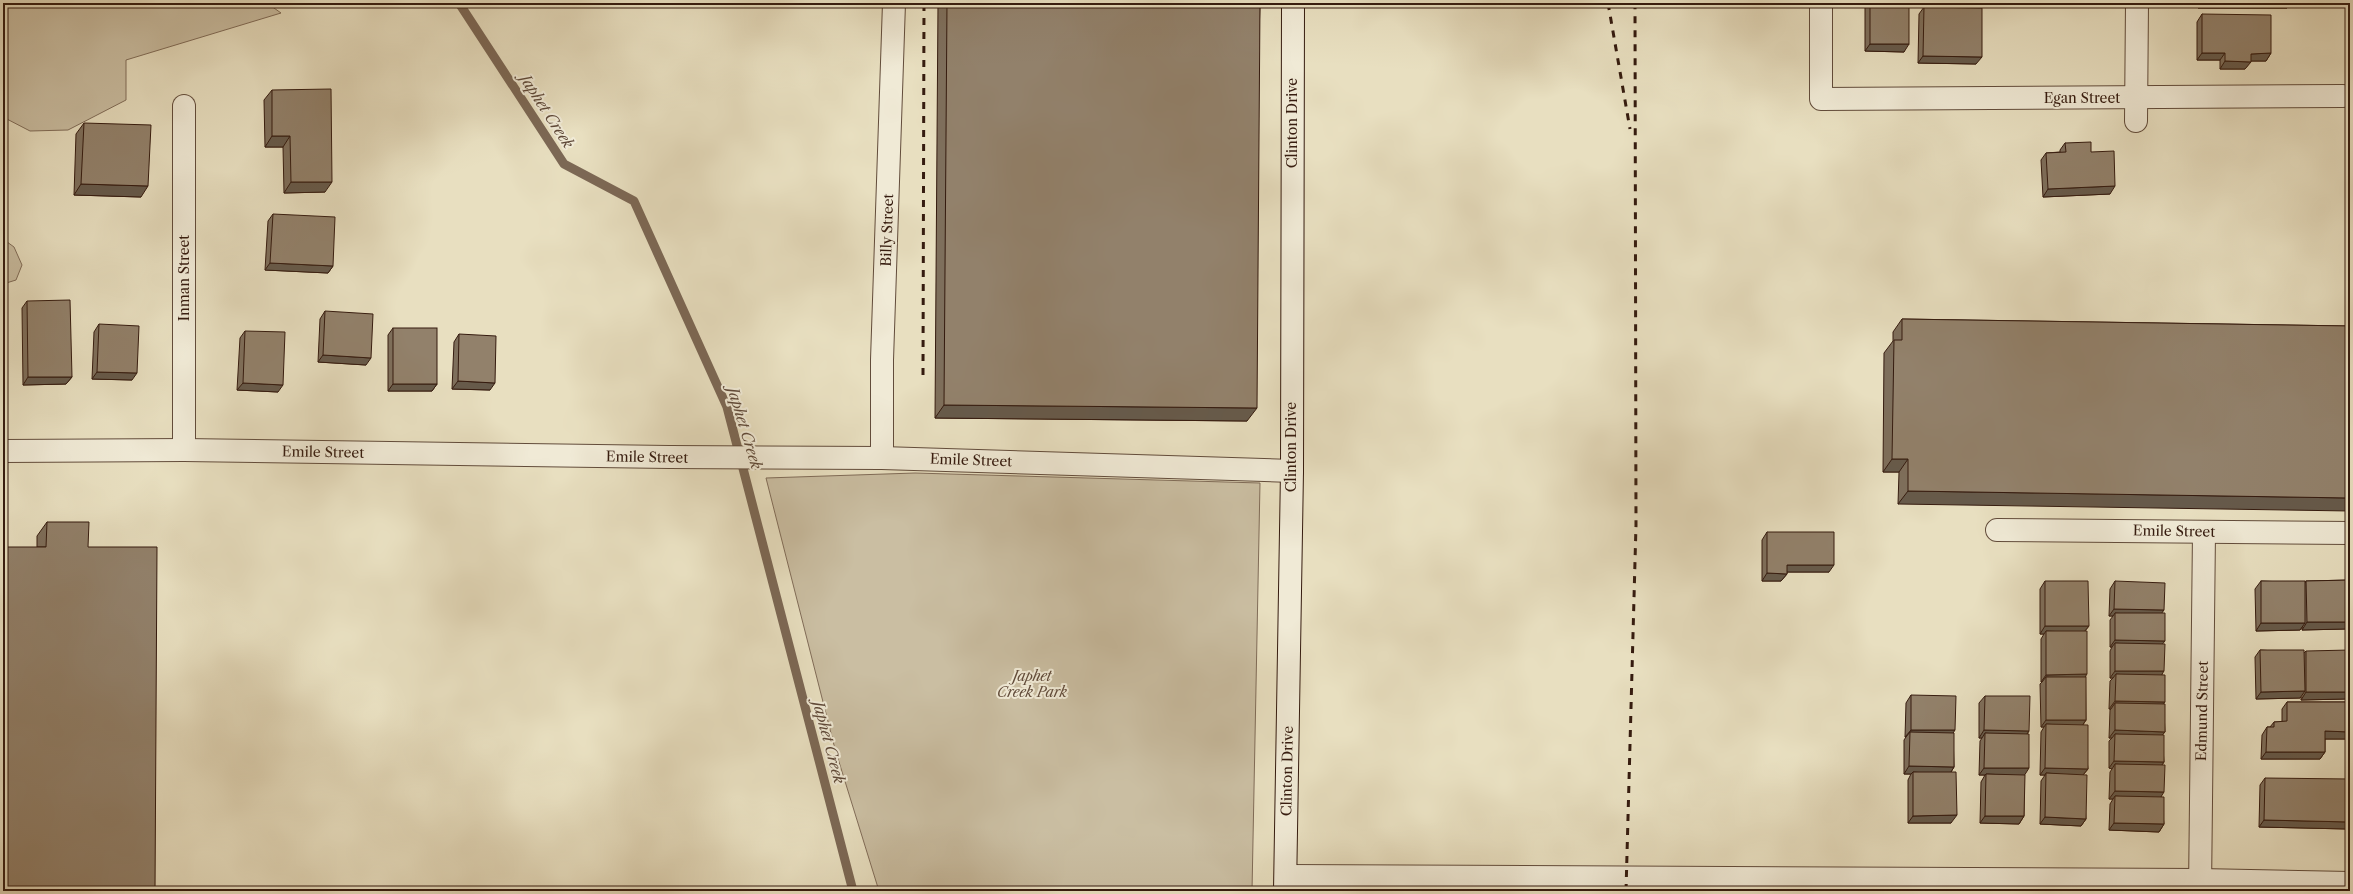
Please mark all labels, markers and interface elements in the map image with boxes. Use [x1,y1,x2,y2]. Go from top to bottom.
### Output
water label: Japhet Creek [514,67,578,152]
street label: Clinton Drive [1283,78,1301,168]
street label: Egan Street [2044,89,2120,107]
street label: Billy Street [877,193,897,267]
street label: Inman Street [175,235,193,321]
water label: Japhet Creek [722,381,767,472]
street label: Clinton Drive [1282,402,1300,492]
street label: Emile Street [282,442,364,462]
street label: Emile Street [606,447,688,467]
street label: Emile Street [930,450,1013,470]
street label: Emile Street [2133,521,2215,541]
street label: Edmund Street [2192,661,2212,761]
park label: Japhet Creek Park [997,667,1068,701]
water label: Japhet Creek [808,695,849,786]
street label: Clinton Drive [1277,726,1297,816]

